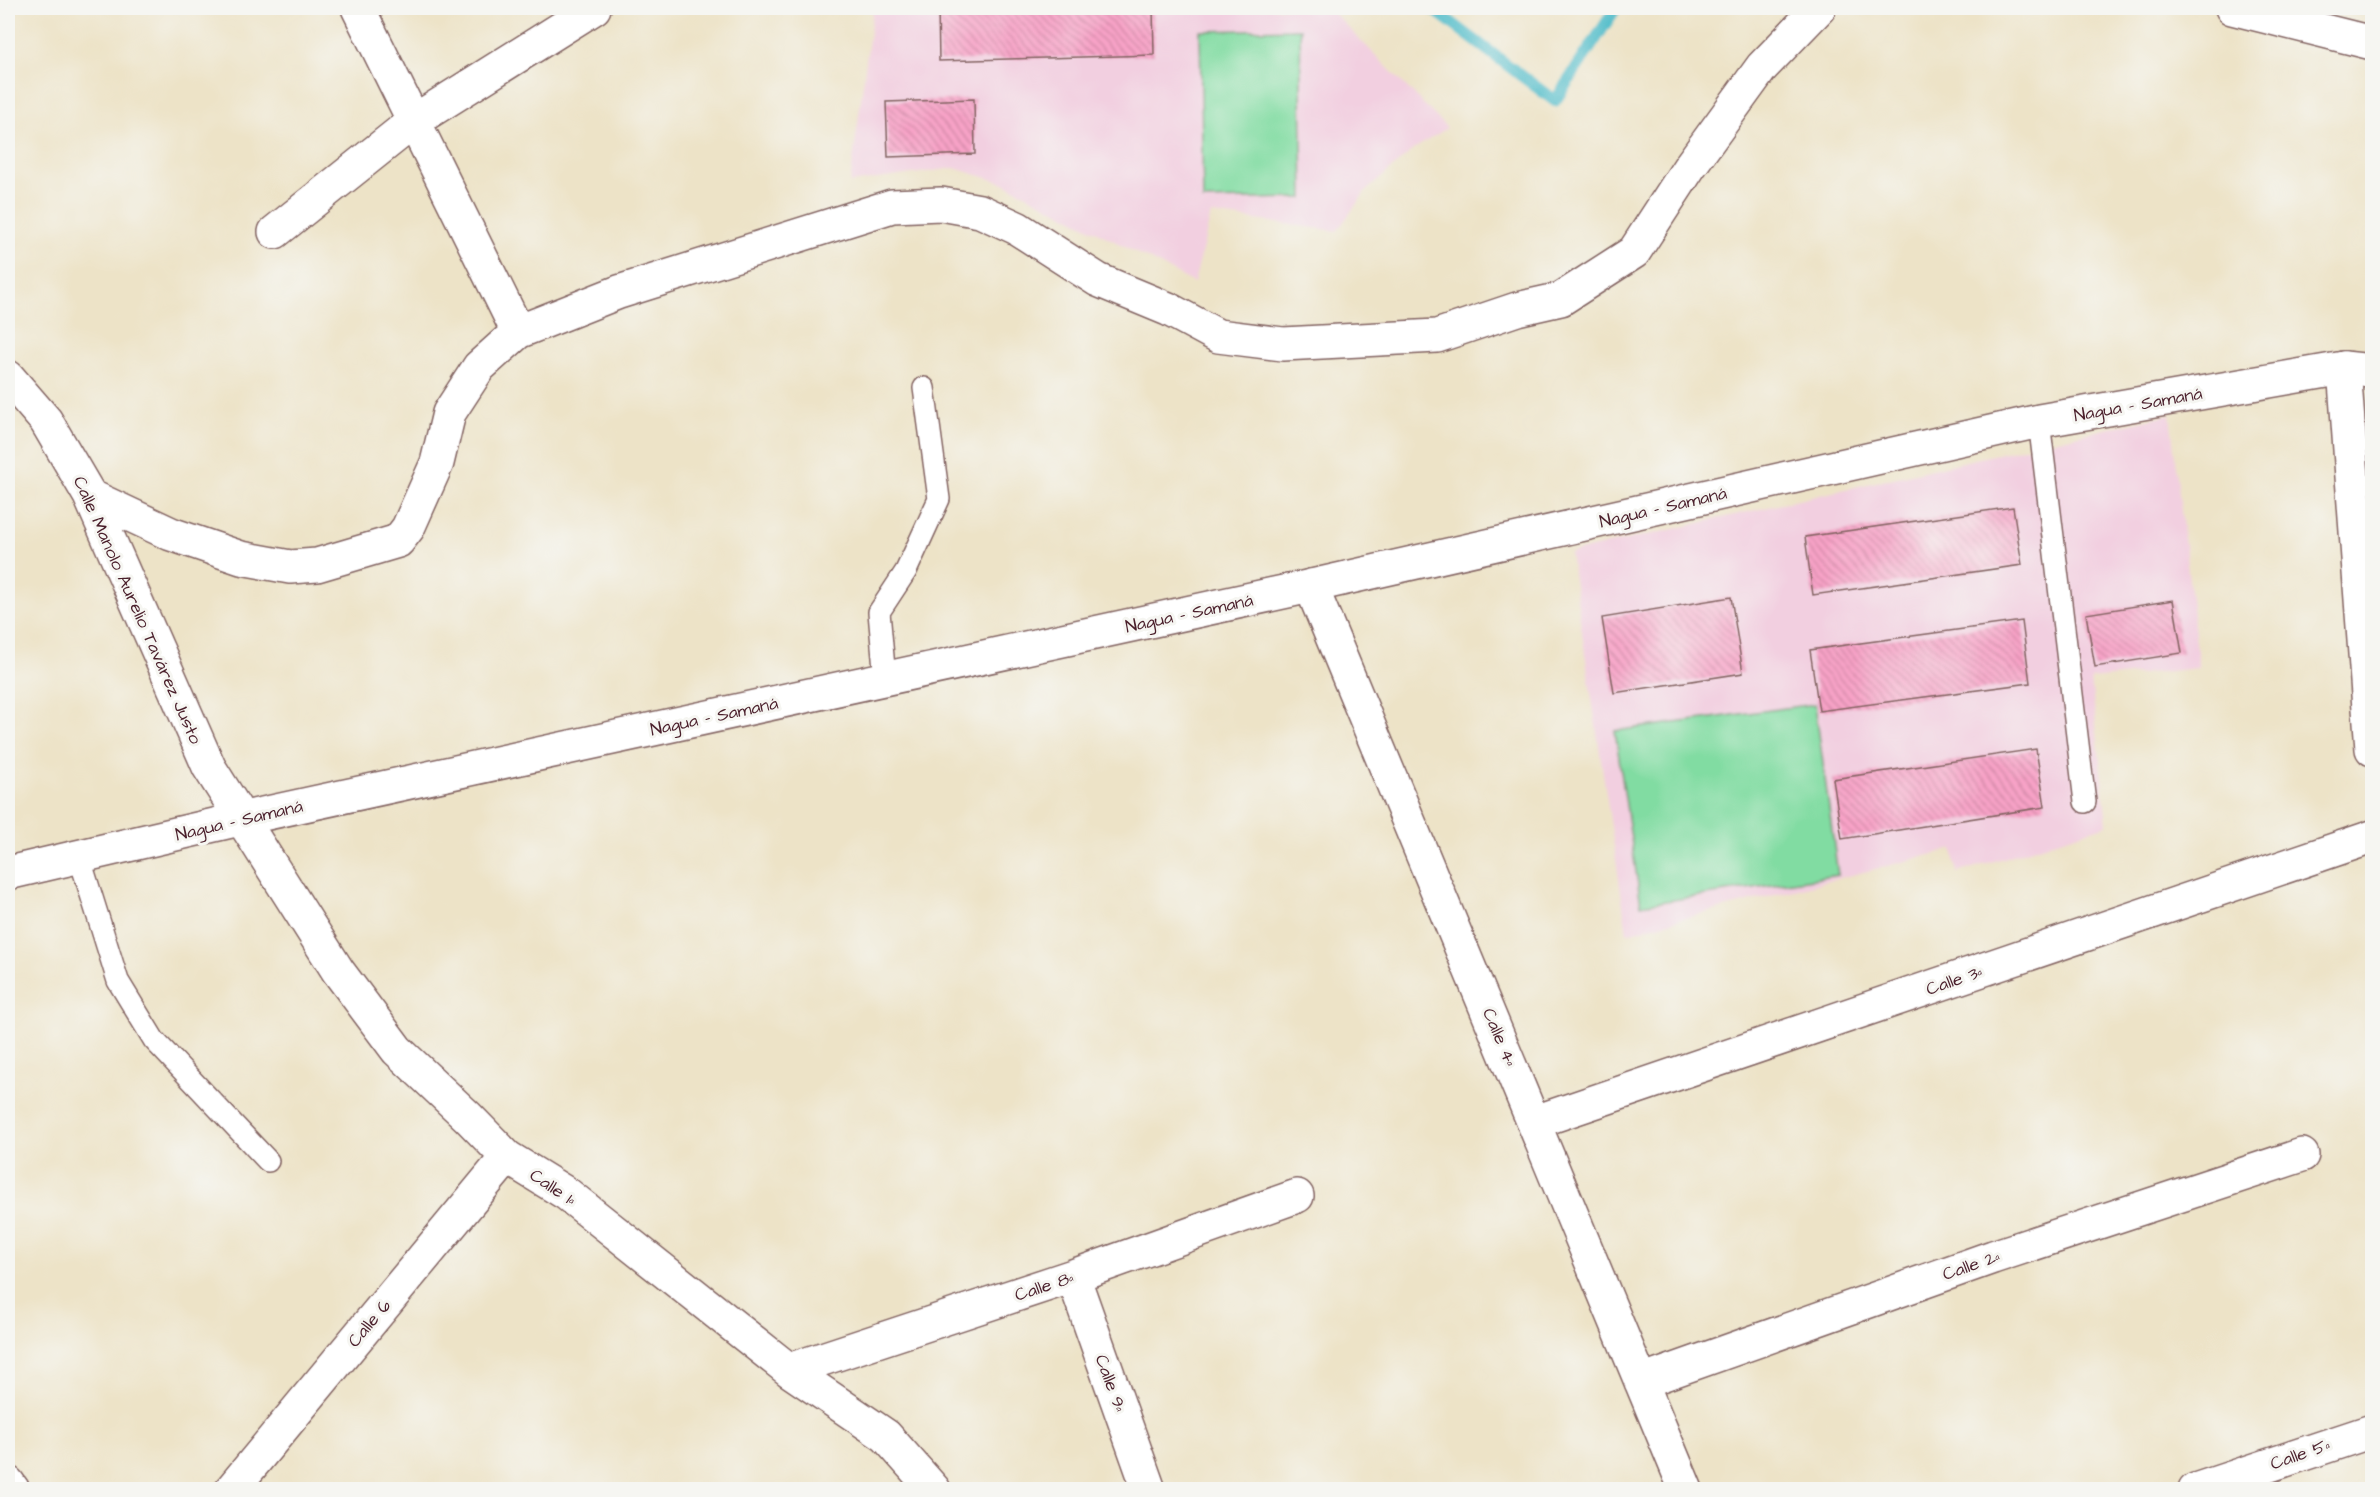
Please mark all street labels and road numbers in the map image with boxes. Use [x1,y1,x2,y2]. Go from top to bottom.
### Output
street label: Nagua - Samaná [2072,381,2204,429]
street label: Calle Manolo Aurelio Tavárez Justo [67,472,208,748]
street label: Nagua - Samaná [1597,481,1730,535]
street label: Nagua - Samaná [1123,588,1256,640]
street label: Nagua - Samaná [648,691,781,743]
street label: Nagua - Samaná [173,794,306,848]
street label: Calle 3ª [1923,959,1986,1002]
street label: Calle 4ª [1476,1004,1523,1070]
street label: Calle 1ª [524,1163,581,1212]
street label: Calle 2ª [1939,1244,2003,1287]
street label: Calle 8ª [1011,1265,1077,1308]
street label: Calle 6 [342,1294,397,1353]
street label: Calle 9ª [1089,1351,1132,1415]
street label: Calle 5ª [2267,1433,2333,1476]

